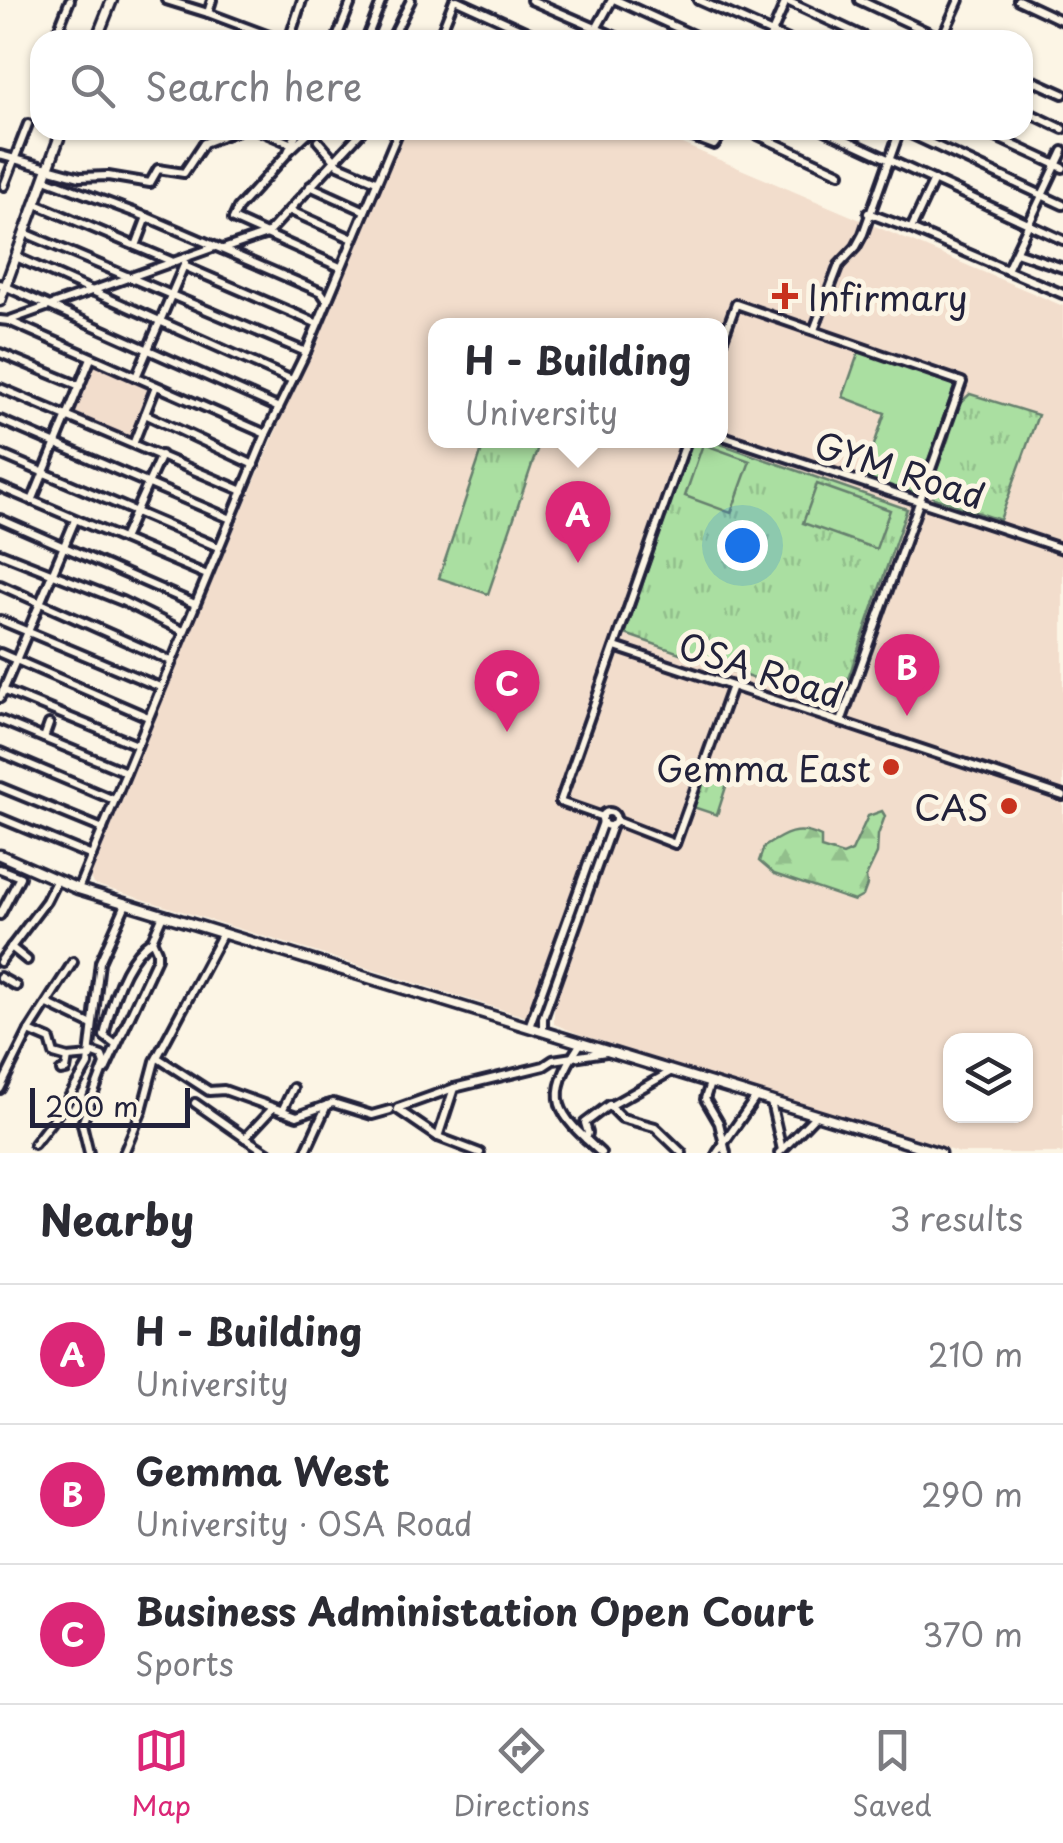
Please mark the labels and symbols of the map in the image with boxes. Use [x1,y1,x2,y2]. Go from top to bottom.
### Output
place label: Infirmary [808,270,968,323]
marker: Infirmary [772,283,798,309]
street label: GYM Road [808,417,992,521]
pin: A [546,480,610,563]
your location [717,520,768,571]
street label: OSA Road [672,618,850,720]
pin: B [874,634,940,716]
pin: C [474,650,540,732]
place label: Gemma East [656,741,871,794]
marker: Gemma East [880,756,902,778]
place label: CAS [914,780,989,833]
marker: CAS [998,795,1020,817]
scale bar [30,1083,190,1128]

